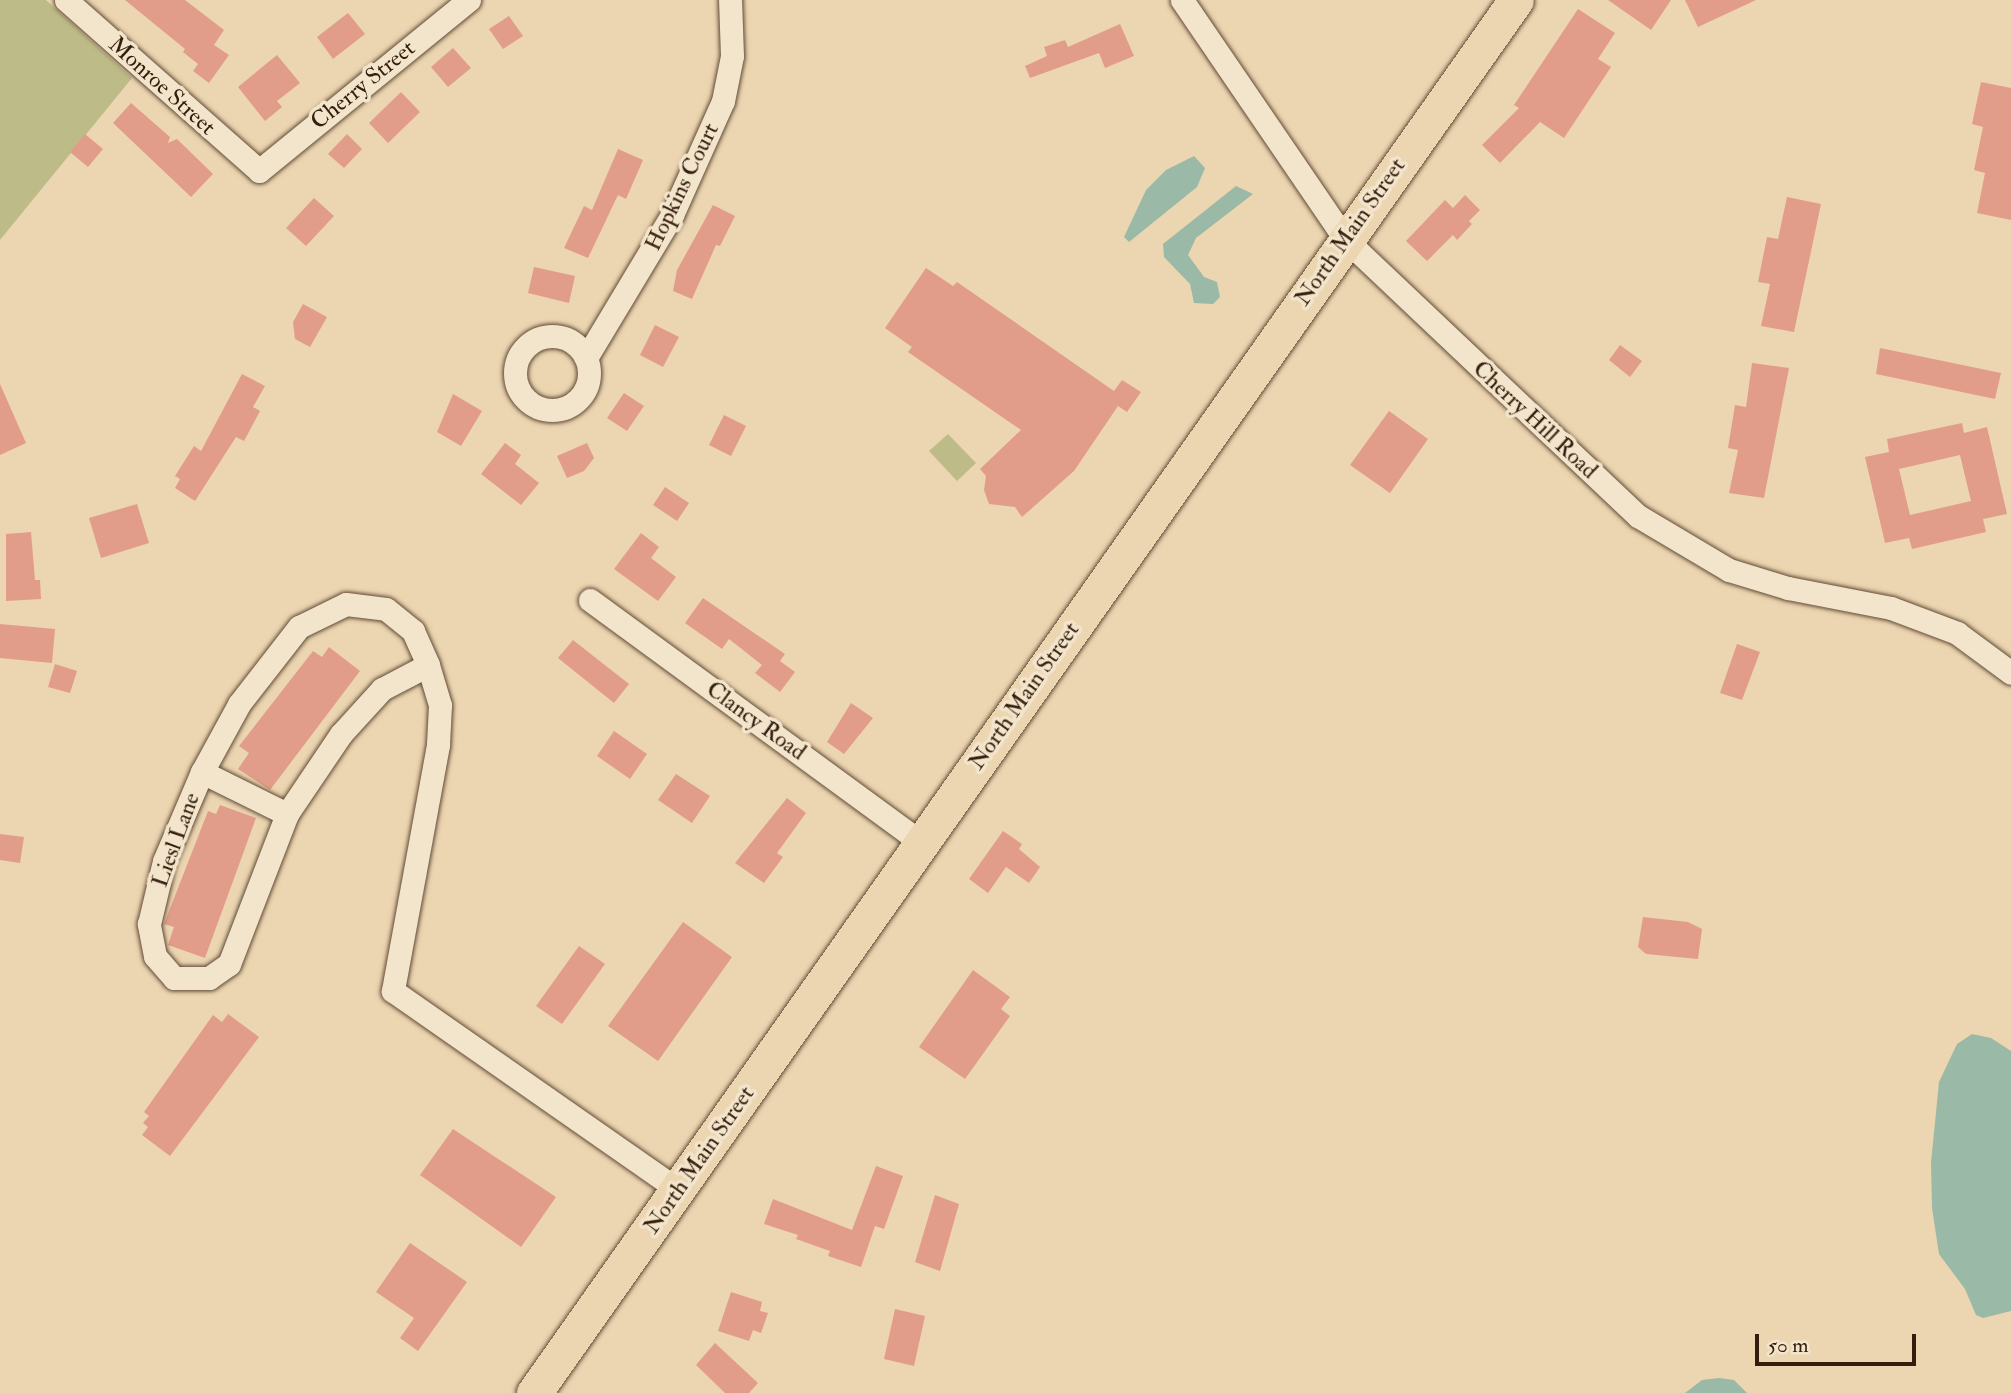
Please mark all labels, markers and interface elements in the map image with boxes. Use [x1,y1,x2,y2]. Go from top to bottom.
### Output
street label: Monroe Street [103,31,221,141]
street label: Cherry Street [305,35,421,135]
street label: Hopkins Court [639,119,725,255]
street label: North Main Street [1289,153,1411,311]
street label: Cherry Hill Road [1467,355,1603,485]
street label: North Main Street [963,617,1085,775]
street label: Clancy Road [701,676,811,766]
street label: Liesl Lane [146,789,206,891]
street label: North Main Street [638,1081,760,1239]
scale bar [1759,1320,1920,1364]
text: 50 m [1768,1332,1809,1359]

